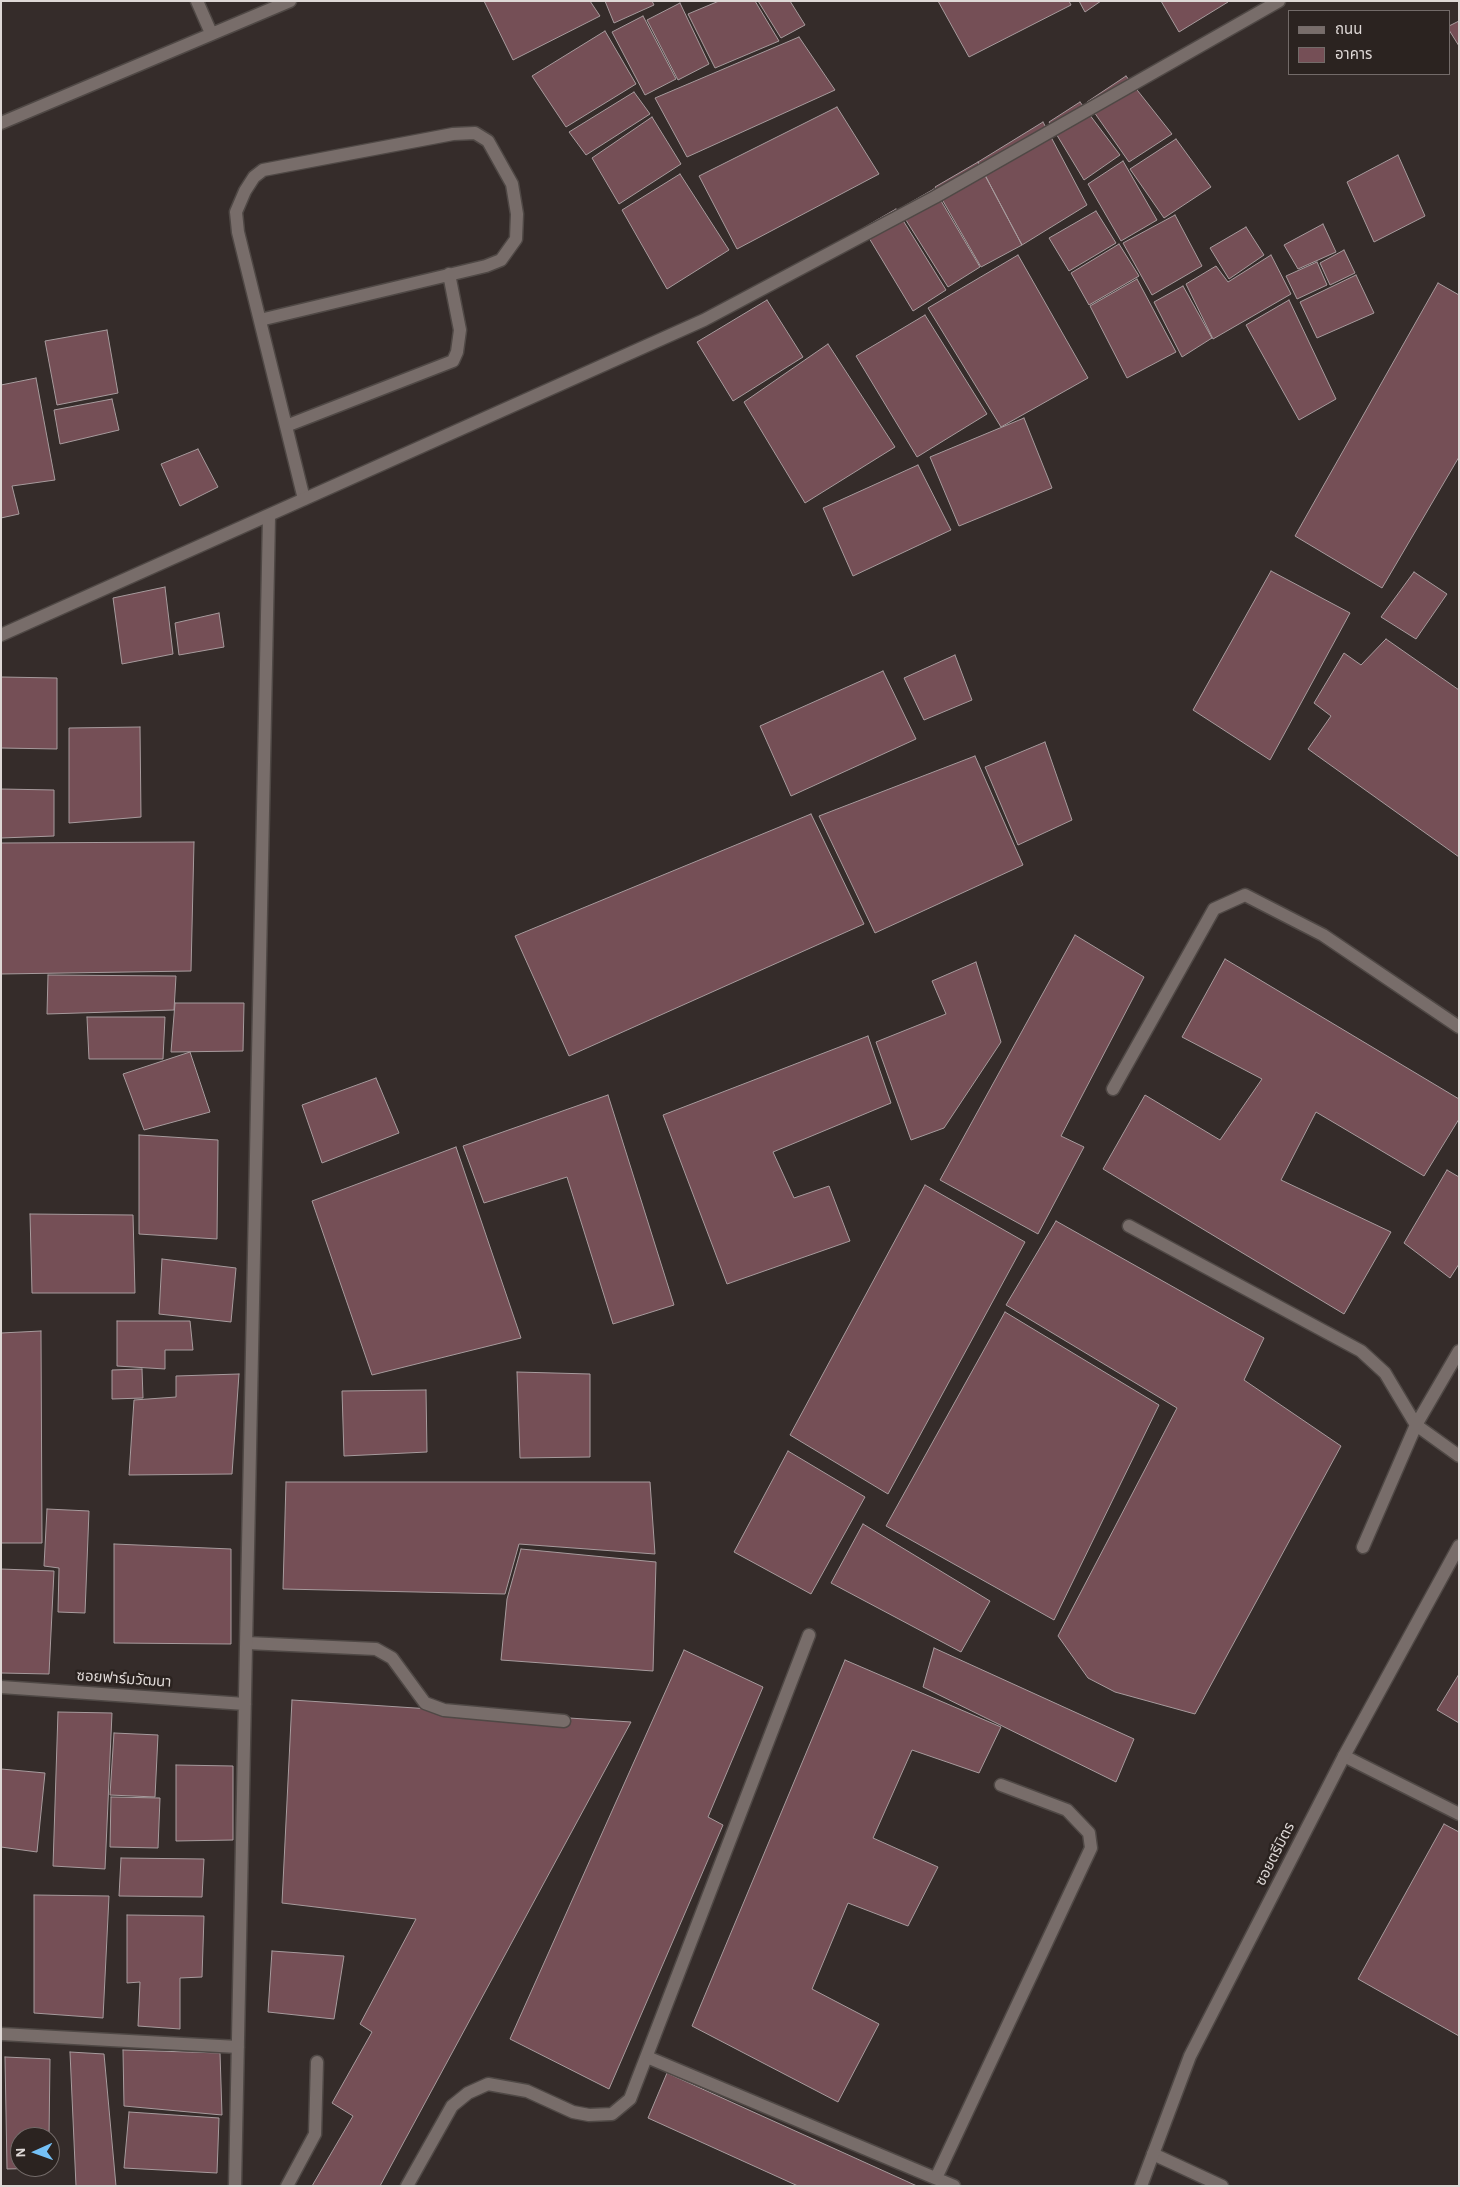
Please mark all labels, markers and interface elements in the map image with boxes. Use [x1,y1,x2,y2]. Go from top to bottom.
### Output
legend [1288,10,1450,75]
text: ถนน [1335,22,1362,37]
text: อาคาร [1335,47,1372,62]
street label: ซอยฟาร์มวัฒนา [76,1667,172,1691]
street label: ซอยตรีมิตร [1251,1819,1299,1889]
north arrow [10,2127,60,2177]
text: N [14,2147,28,2158]

